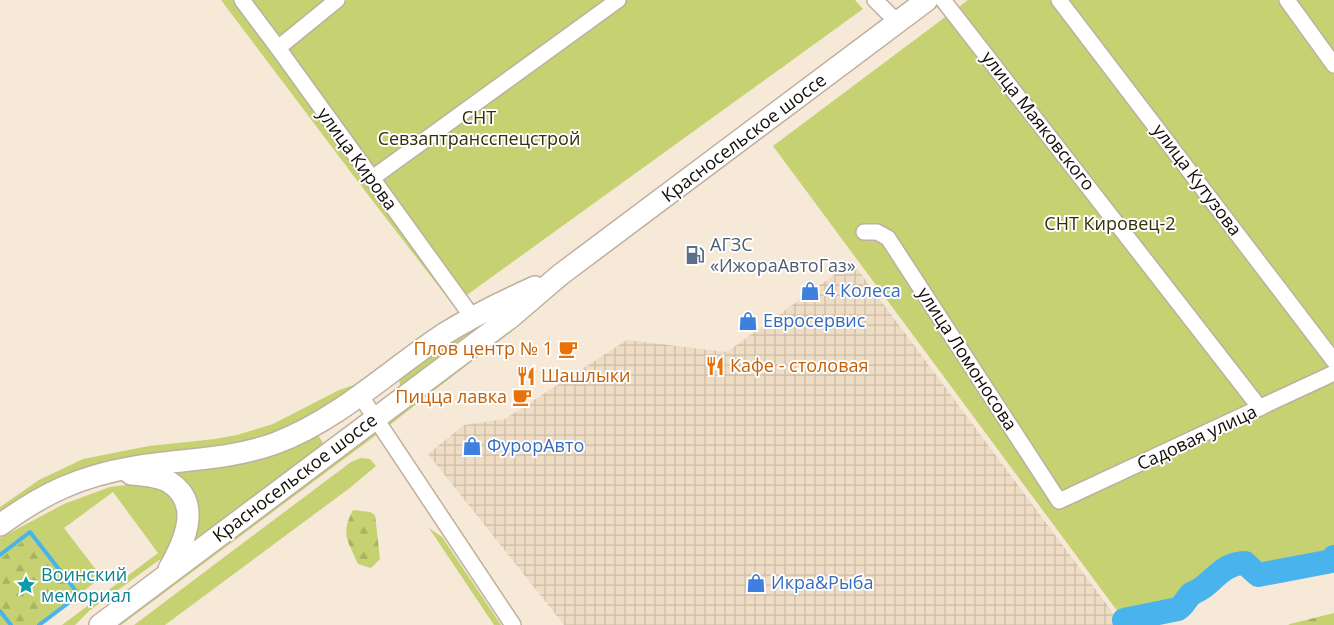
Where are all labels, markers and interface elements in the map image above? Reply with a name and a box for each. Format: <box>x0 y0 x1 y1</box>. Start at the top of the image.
street label: улица Маяковского <box>977 46 1101 195</box>
street label: Красносельское шоссе <box>656 67 831 207</box>
street label: улица Кирова <box>312 102 403 215</box>
park label: СНТ Севзаптрансспецстрой <box>378 105 580 150</box>
street label: улица Кутузова <box>1148 119 1248 240</box>
park label: СНТ Кировец-2 <box>1044 211 1176 235</box>
place label: АГЗС «ИжораАвтоГаз» <box>710 232 856 277</box>
fuel station icon: АГЗС «ИжораАвтоГаз» <box>684 244 706 266</box>
place label: 4 Колеса <box>825 278 901 302</box>
shop icon: 4 Колеса <box>799 280 821 302</box>
street label: улица Ломоносова <box>913 282 1023 435</box>
place label: Евросервис <box>763 308 866 332</box>
shop icon: Евросервис <box>737 310 759 332</box>
place label: Плов центр № 1 <box>414 336 553 360</box>
cafe icon: Плов центр № 1 <box>557 338 579 360</box>
place label: Кафе - столовая <box>730 353 868 377</box>
restaurant icon: Кафе - столовая <box>704 355 726 377</box>
place label: Шашлыки <box>541 363 630 387</box>
restaurant icon: Шашлыки <box>515 365 537 387</box>
place label: Пицца лавка <box>395 384 507 408</box>
cafe icon: Пицца лавка <box>511 386 533 408</box>
street label: Садовая улица <box>1133 399 1260 475</box>
street label: Красносельское шоссе <box>207 407 382 547</box>
place label: ФурорАвто <box>487 433 584 457</box>
shop icon: ФурорАвто <box>461 435 483 457</box>
place label: Воинский мемориал <box>41 562 131 607</box>
place label: Икра&Рыба <box>771 570 873 594</box>
shop icon: Икра&Рыба <box>745 572 767 594</box>
place icon: Воинский мемориал <box>15 574 37 596</box>

